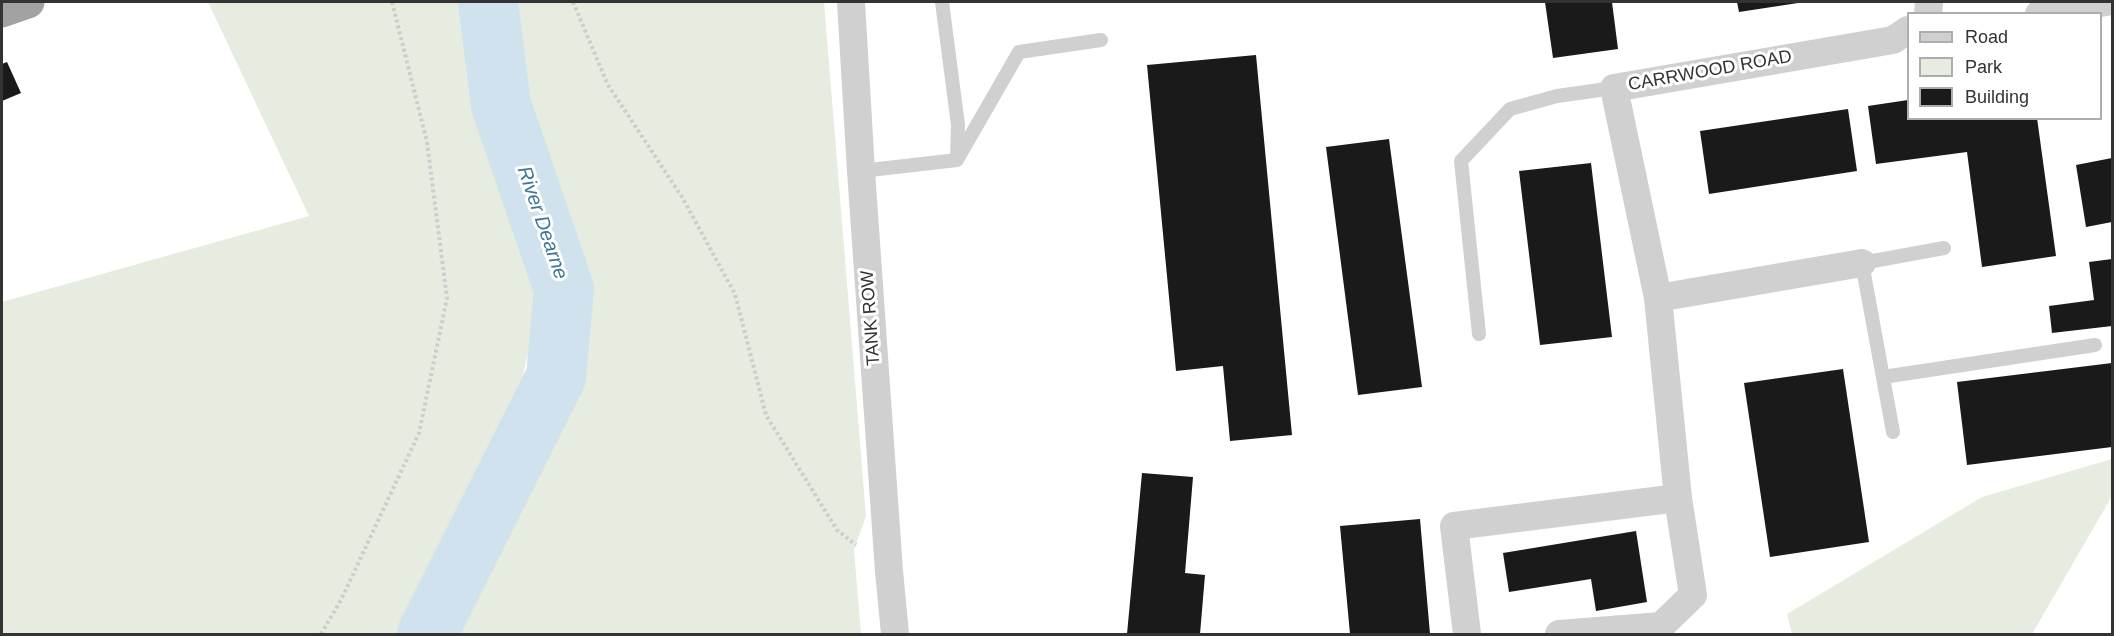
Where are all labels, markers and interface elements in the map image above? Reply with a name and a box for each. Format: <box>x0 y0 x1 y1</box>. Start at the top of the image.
legend <box>1907 12 2102 120</box>
text: Road <box>1965 27 2008 47</box>
street label: CARRWOOD ROAD <box>1627 46 1793 96</box>
text: Park <box>1965 57 2002 77</box>
text: Building <box>1965 87 2029 107</box>
water label: River Dearne <box>511 163 573 283</box>
street label: TANK ROW <box>857 270 885 366</box>

